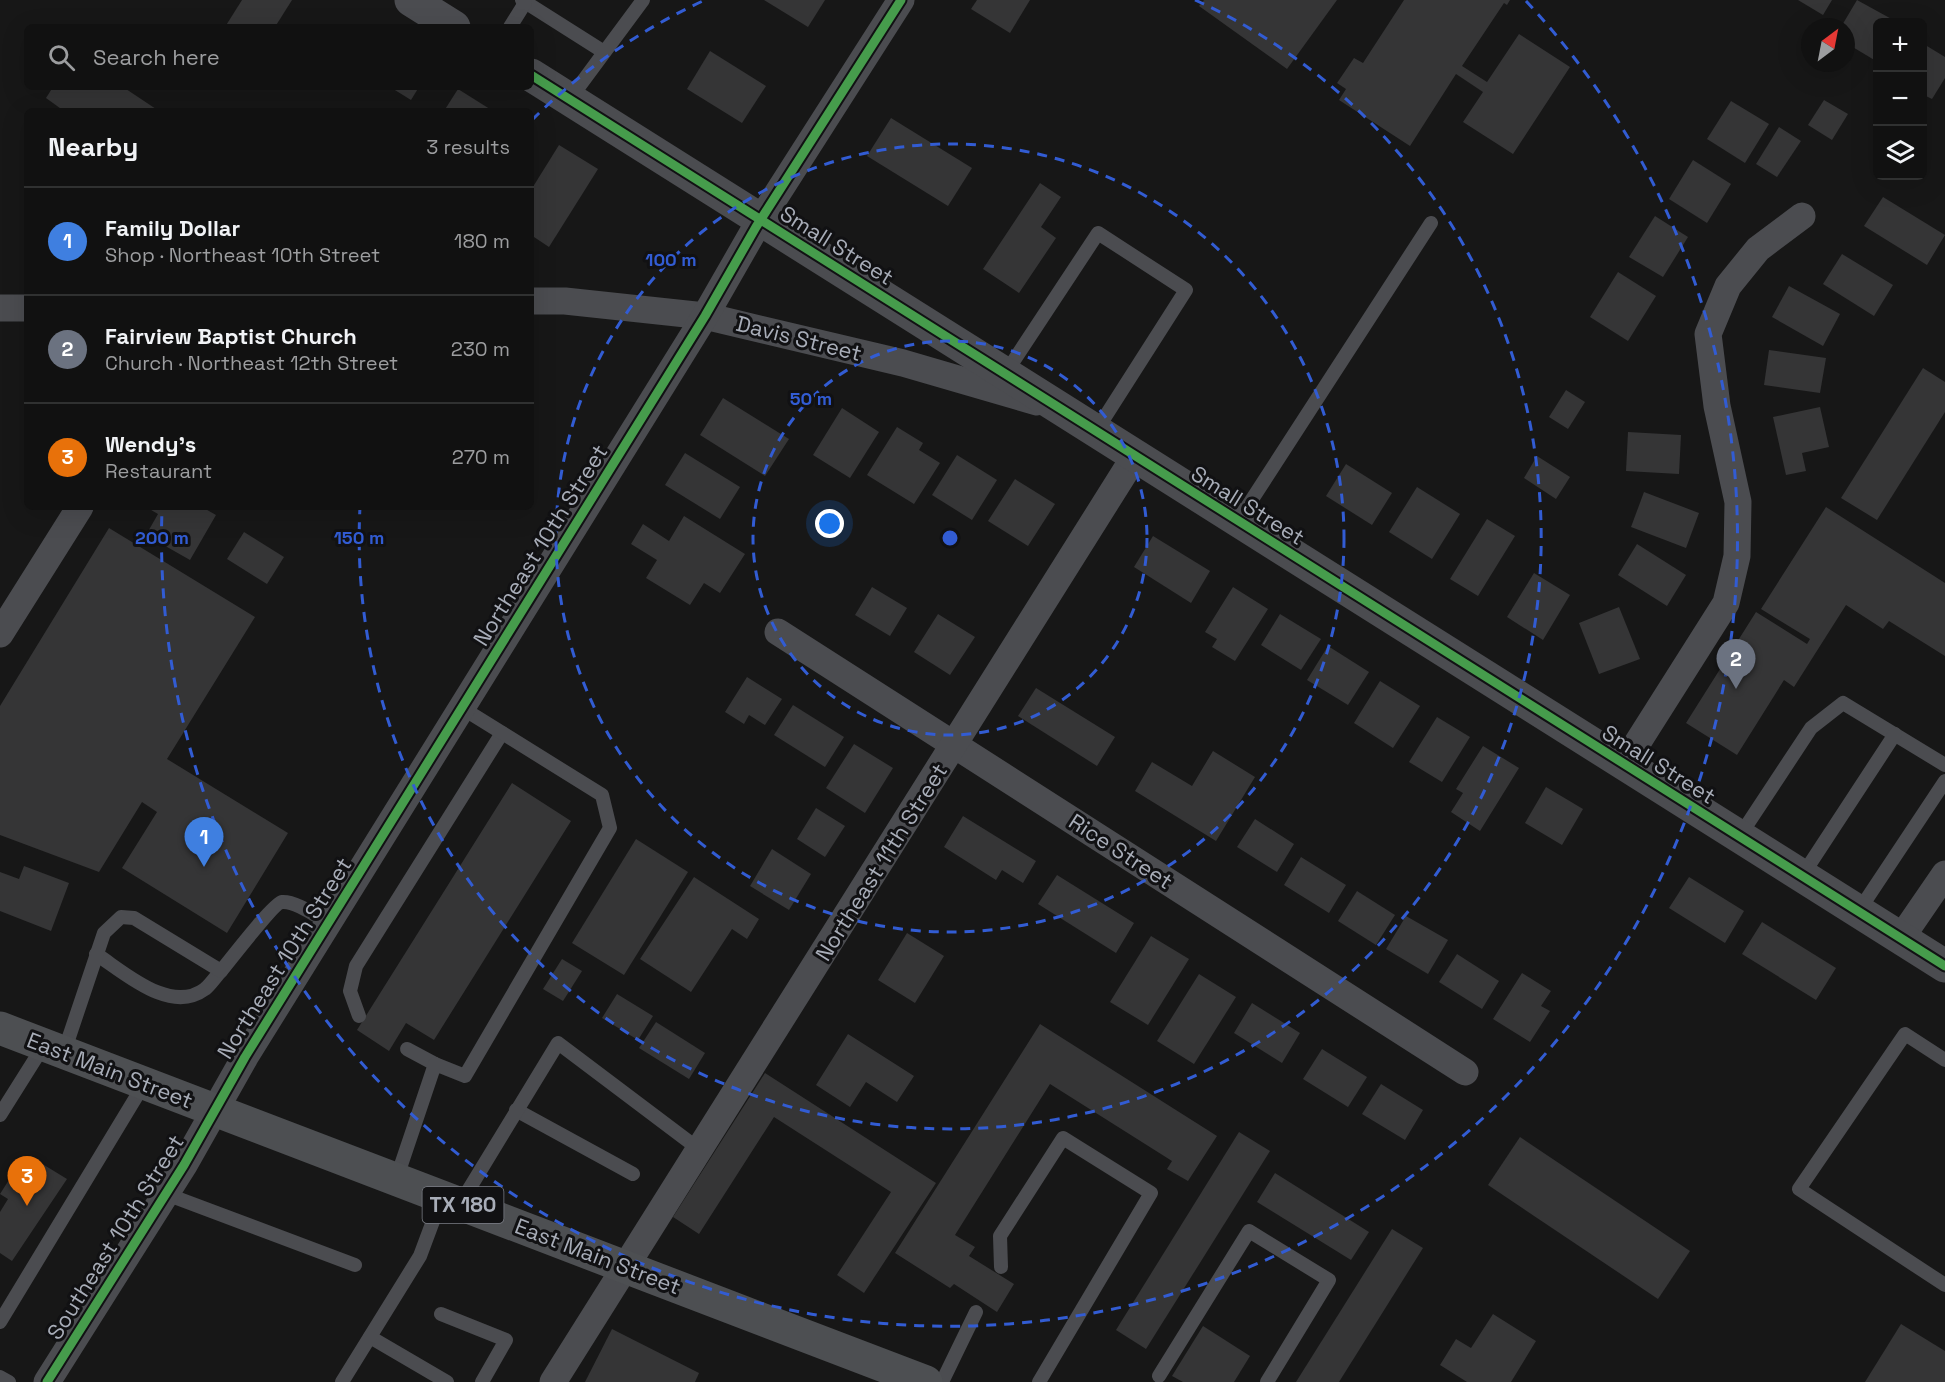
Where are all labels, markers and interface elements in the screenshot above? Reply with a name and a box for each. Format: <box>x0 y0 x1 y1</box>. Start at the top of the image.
north arrow <box>1801 18 1855 72</box>
map controls <box>1873 18 1927 180</box>
button: + <box>1873 18 1927 72</box>
search box <box>24 24 534 90</box>
icon: search <box>45 41 78 74</box>
text: Search here <box>93 43 220 71</box>
button: − <box>1873 72 1927 126</box>
button: layers <box>1873 126 1927 180</box>
text: Nearby <box>48 130 138 164</box>
text: 3 results <box>426 134 510 160</box>
street label: Small Street <box>775 199 899 291</box>
text: Family Dollar <box>105 214 240 242</box>
text: 1 <box>63 228 72 254</box>
text: 180 m <box>454 228 510 254</box>
text: Shop · Northeast 10th Street <box>105 242 380 268</box>
text: 100 m <box>645 248 697 271</box>
street label: Davis Street <box>733 309 865 367</box>
text: Fairview Baptist Church <box>105 322 357 350</box>
text: 2 <box>62 336 73 362</box>
text: 230 m <box>451 336 510 362</box>
text: Church · Northeast 12th Street <box>105 350 398 376</box>
text: 50 m <box>790 387 832 410</box>
text: Wendy's <box>105 430 196 458</box>
street label: Northeast 10th Street <box>466 439 614 651</box>
text: 3 <box>61 444 74 470</box>
text: 270 m <box>452 444 510 470</box>
text: Restaurant <box>105 458 212 484</box>
street label: Small Street <box>1186 459 1310 551</box>
your location <box>815 509 844 538</box>
text: 200 m <box>135 526 189 549</box>
text: 150 m <box>334 526 384 549</box>
centre of rings <box>940 528 960 548</box>
pin: 2 <box>1716 640 1756 689</box>
street label: Small Street <box>1597 718 1721 810</box>
street label: Northeast 11th Street <box>809 758 953 966</box>
street label: Rice Street <box>1064 807 1178 895</box>
pin: 1 <box>184 818 224 867</box>
street label: Northeast 10th Street <box>210 852 358 1064</box>
street label: East Main Street <box>23 1025 197 1115</box>
street label: Southeast 10th Street <box>40 1129 190 1345</box>
pin: 3 <box>8 1156 46 1206</box>
road number: TX 180 <box>422 1187 504 1223</box>
street label: East Main Street <box>511 1211 685 1301</box>

